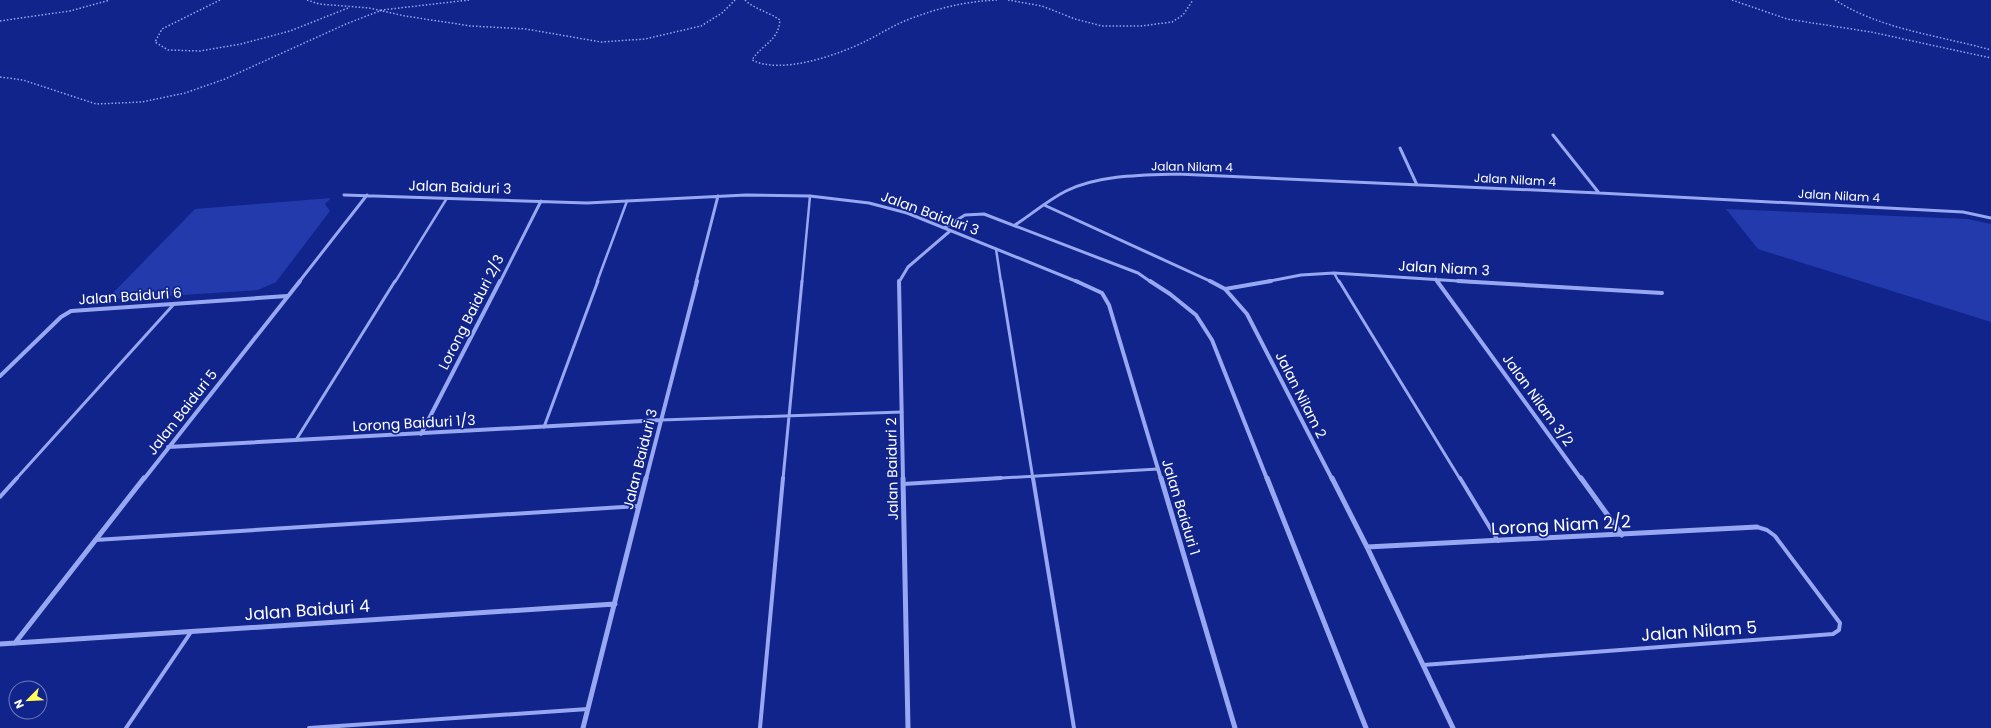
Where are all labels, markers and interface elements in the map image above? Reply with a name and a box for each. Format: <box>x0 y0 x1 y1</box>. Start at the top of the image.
street label: Jalan Nilam 4 <box>1151 157 1234 176</box>
street label: Jalan Nilam 4 <box>1474 169 1557 190</box>
street label: Jalan Baiduri 3 <box>408 175 512 199</box>
street label: Jalan Nilam 4 <box>1798 185 1881 206</box>
street label: Jalan Baiduri 3 <box>878 186 982 240</box>
street label: Lorong Baiduri 2/3 <box>433 251 509 373</box>
street label: Jalan Niam 3 <box>1398 256 1490 280</box>
street label: Jalan Baiduri 6 <box>78 282 183 310</box>
street label: Jalan Nilam 2 <box>1271 348 1331 442</box>
street label: Jalan Nilam 3/2 <box>1498 350 1578 450</box>
street label: Jalan Baiduri 5 <box>142 365 222 459</box>
street label: Jalan Baiduri 3 <box>618 407 662 511</box>
street label: Lorong Baiduri 1/3 <box>352 410 476 436</box>
street label: Jalan Baiduri 2 <box>881 417 903 521</box>
street label: Jalan Baiduri 1 <box>1157 457 1205 557</box>
street label: Lorong Niam 2/2 <box>1491 509 1632 541</box>
street label: Jalan Baiduri 4 <box>243 594 371 626</box>
street label: Jalan Nilam 5 <box>1640 615 1758 647</box>
north arrow <box>8 680 48 720</box>
text: N <box>10 697 28 711</box>

